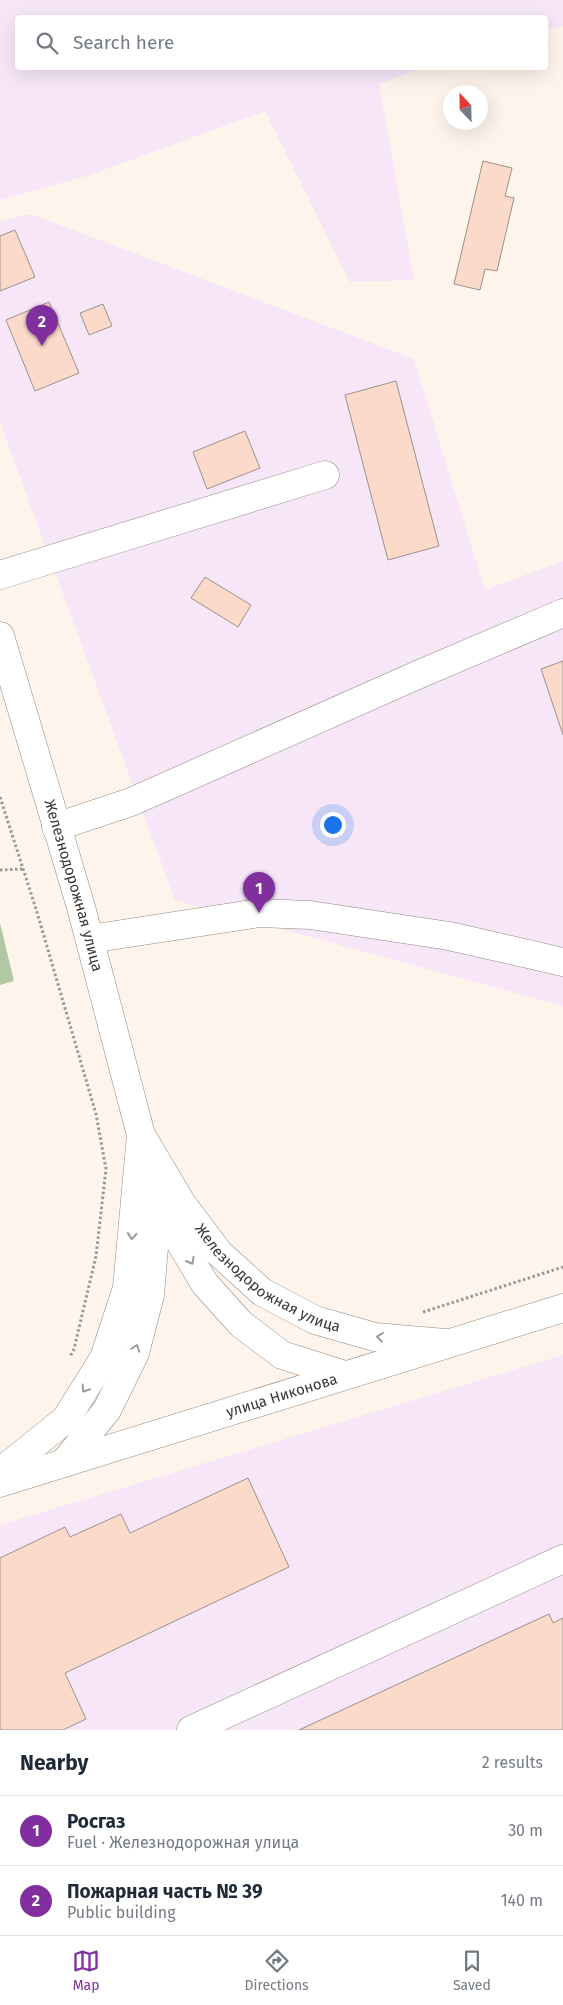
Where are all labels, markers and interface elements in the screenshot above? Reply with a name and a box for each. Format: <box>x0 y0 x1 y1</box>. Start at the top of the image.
search box <box>15 15 548 70</box>
icon: search <box>33 29 61 57</box>
text: Search here <box>73 31 174 54</box>
north arrow <box>443 85 488 130</box>
pin: 2 <box>26 305 58 346</box>
street label: Железнодорожная улица <box>40 797 107 973</box>
your location <box>320 812 346 838</box>
pin: 1 <box>243 872 275 913</box>
street label: Железнодорожная улица <box>191 1220 342 1336</box>
one-way arrow <box>127 1232 138 1240</box>
one-way arrow <box>185 1256 195 1265</box>
one-way arrow <box>375 1332 383 1343</box>
one-way arrow <box>130 1344 140 1353</box>
street label: улица Никонова <box>224 1370 340 1421</box>
one-way arrow <box>81 1384 91 1393</box>
text: Nearby <box>20 1750 88 1776</box>
text: 2 results <box>482 1753 543 1772</box>
text: Росгаз <box>67 1810 125 1833</box>
text: 1 <box>32 1821 40 1840</box>
text: 30 m <box>508 1821 543 1840</box>
text: Fuel · Железнодорожная улица <box>67 1833 299 1852</box>
text: Пожарная часть № 39 <box>67 1880 263 1903</box>
text: 2 <box>32 1891 40 1910</box>
text: 140 m <box>501 1891 543 1910</box>
text: Public building <box>67 1903 175 1922</box>
tab: Map <box>72 1947 100 1994</box>
tab: Directions <box>244 1947 309 1994</box>
tab: Saved <box>453 1947 491 1994</box>

